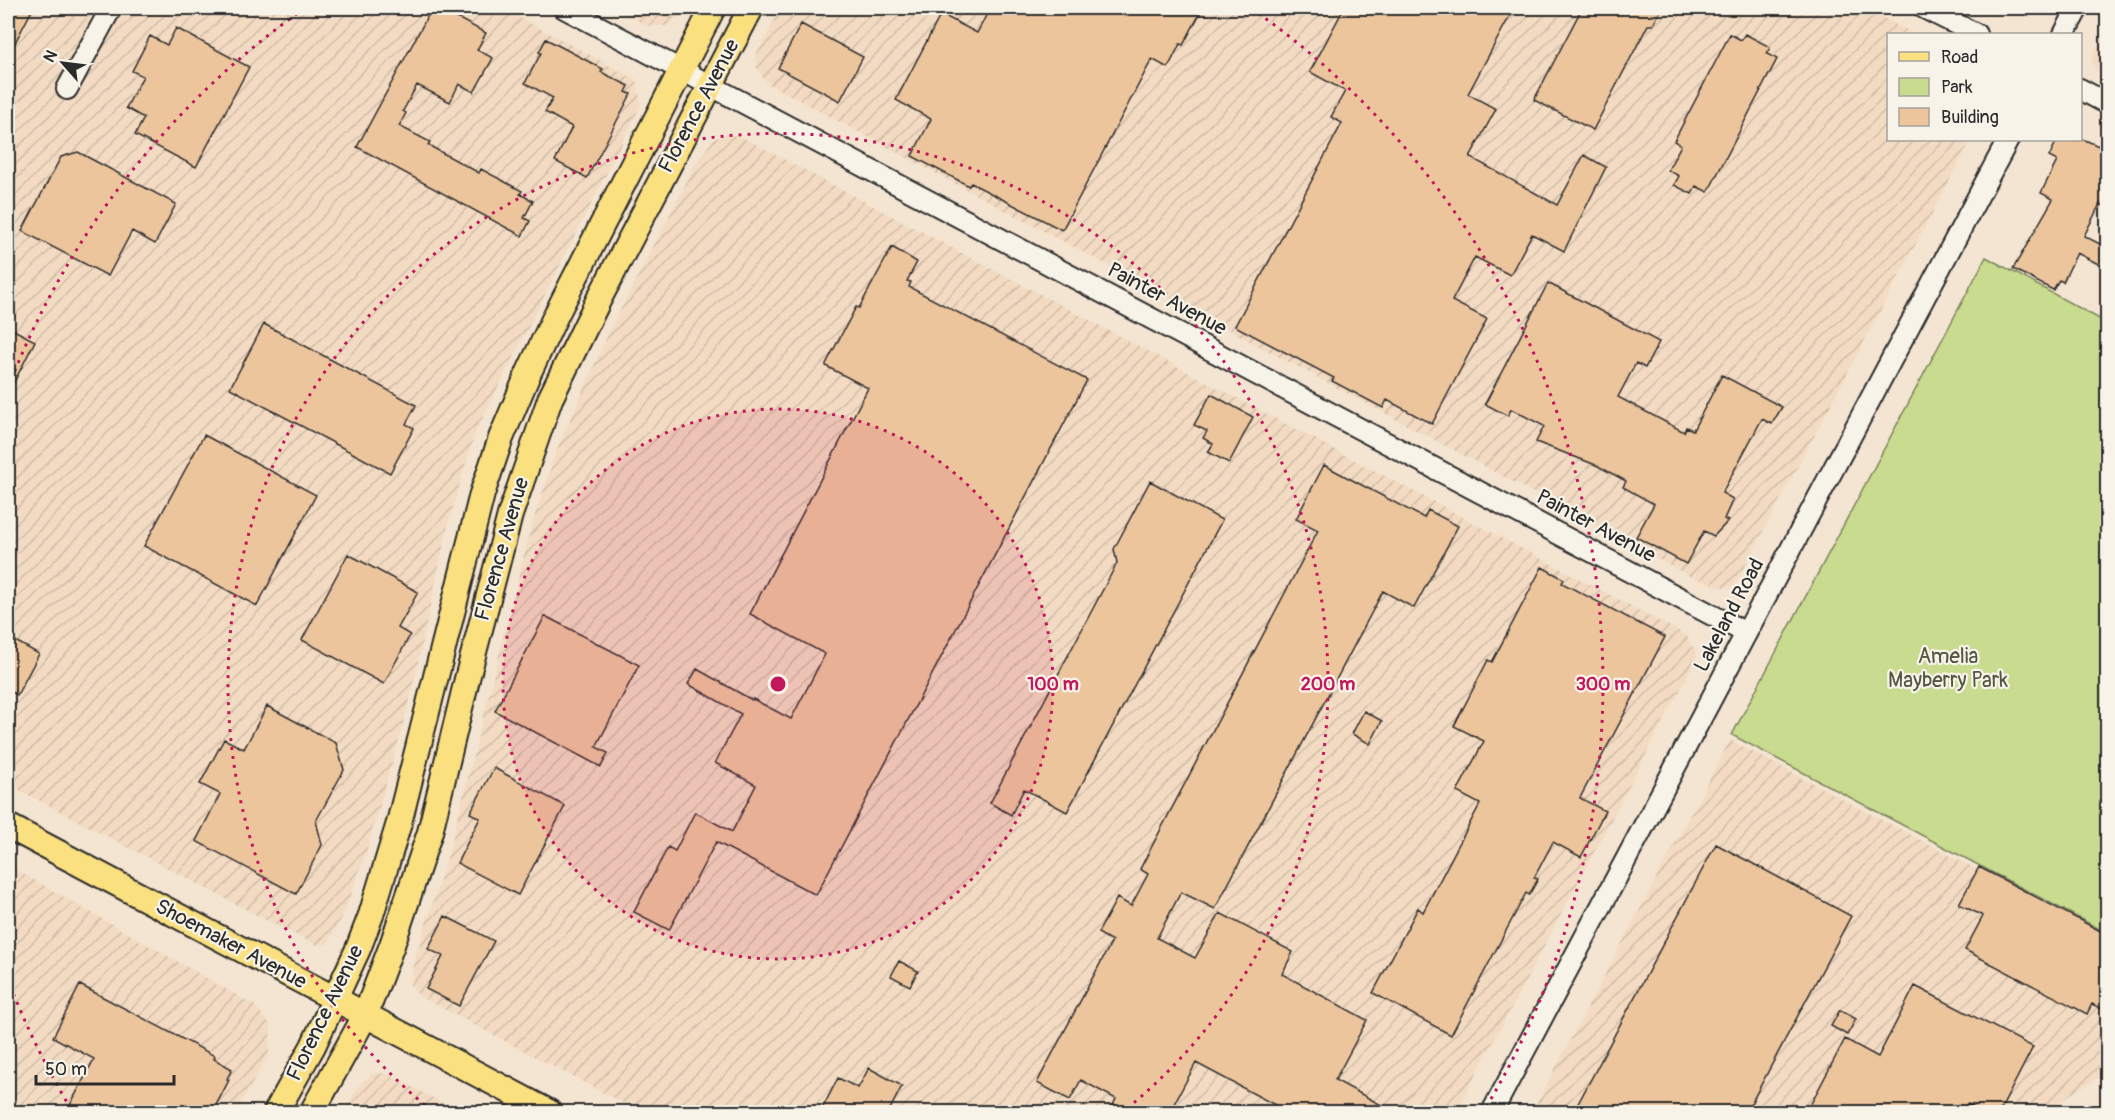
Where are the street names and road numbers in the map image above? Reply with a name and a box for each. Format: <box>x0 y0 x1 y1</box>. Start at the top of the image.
street label: Florence Avenue <box>652 34 746 178</box>
street label: Painter Avenue <box>1103 256 1232 342</box>
street label: Florence Avenue <box>469 474 536 624</box>
street label: Painter Avenue <box>1532 483 1661 569</box>
street label: Lakeland Road <box>1688 553 1770 677</box>
street label: Shoemaker Avenue <box>151 893 312 996</box>
street label: Florence Avenue <box>280 940 370 1085</box>

